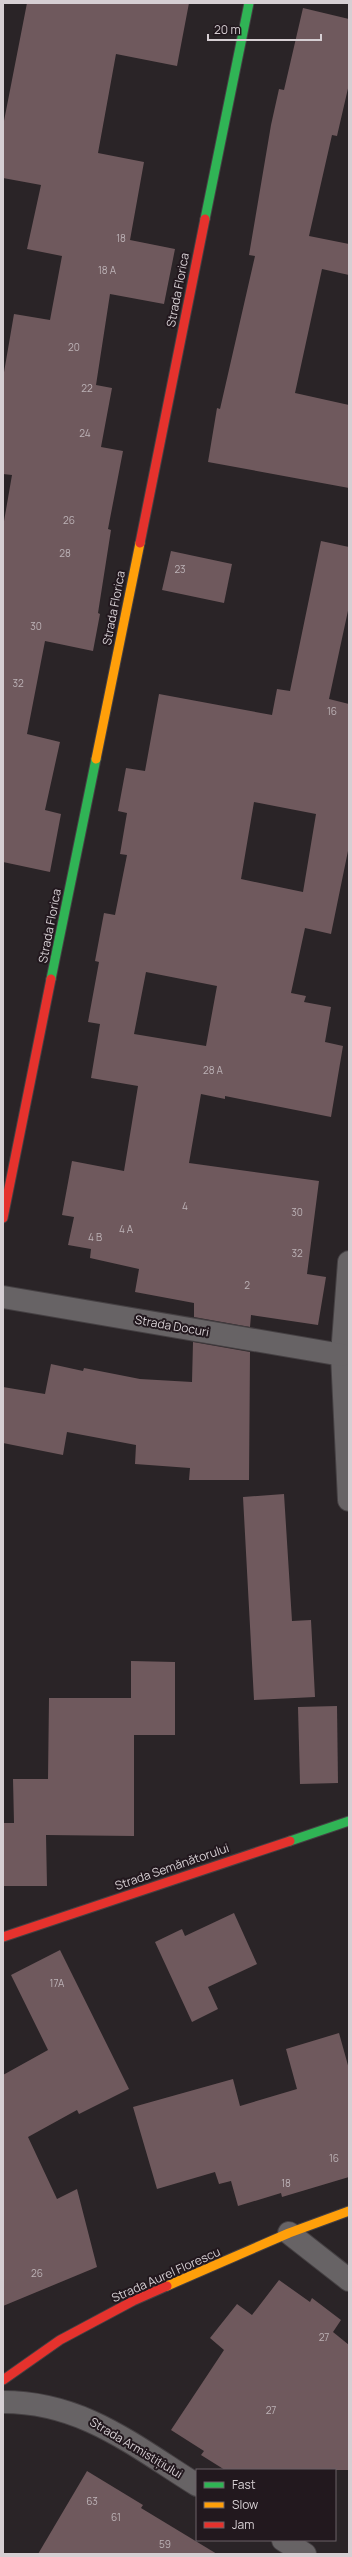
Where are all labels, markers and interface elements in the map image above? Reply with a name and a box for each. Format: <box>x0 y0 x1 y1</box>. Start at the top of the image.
scale bar <box>208 16 321 42</box>
text: 20 m <box>214 21 241 38</box>
house number: 18 <box>116 231 126 245</box>
street label: Strada Florica <box>162 251 193 329</box>
house number: 18 A <box>98 263 117 277</box>
house number: 20 <box>68 340 80 354</box>
house number: 22 <box>81 381 93 395</box>
house number: 24 <box>79 426 91 440</box>
house number: 26 <box>63 513 75 527</box>
house number: 28 <box>59 546 71 560</box>
house number: 23 <box>174 562 186 576</box>
street label: Strada Florica <box>98 569 129 647</box>
house number: 30 <box>30 619 42 633</box>
house number: 32 <box>12 676 24 690</box>
house number: 16 <box>327 704 337 718</box>
street label: Strada Florica <box>34 887 65 965</box>
house number: 28 A <box>203 1063 224 1077</box>
house number: 4 <box>182 1199 188 1213</box>
house number: 30 <box>291 1205 303 1219</box>
house number: 4 A <box>119 1222 134 1236</box>
house number: 4 B <box>88 1230 102 1244</box>
house number: 32 <box>291 1246 303 1260</box>
house number: 2 <box>244 1278 250 1292</box>
street label: Strada Docuri <box>134 1311 211 1340</box>
street label: Strada Semănătorului <box>112 1839 231 1894</box>
house number: 17A <box>50 1976 65 1990</box>
house number: 16 <box>329 2151 339 2165</box>
house number: 18 <box>281 2176 291 2190</box>
street label: Strada Aurel Florescu <box>109 2243 223 2306</box>
house number: 26 <box>31 2266 43 2280</box>
house number: 27 <box>319 2330 329 2344</box>
house number: 27 <box>266 2403 276 2417</box>
street label: Strada Armistițiului <box>87 2413 186 2482</box>
legend <box>196 2469 336 2541</box>
text: Fast <box>232 2476 256 2493</box>
house number: 63 <box>86 2494 98 2508</box>
text: Slow <box>232 2496 258 2513</box>
house number: 61 <box>111 2510 121 2524</box>
text: Jam <box>232 2516 254 2533</box>
house number: 59 <box>159 2537 171 2551</box>

